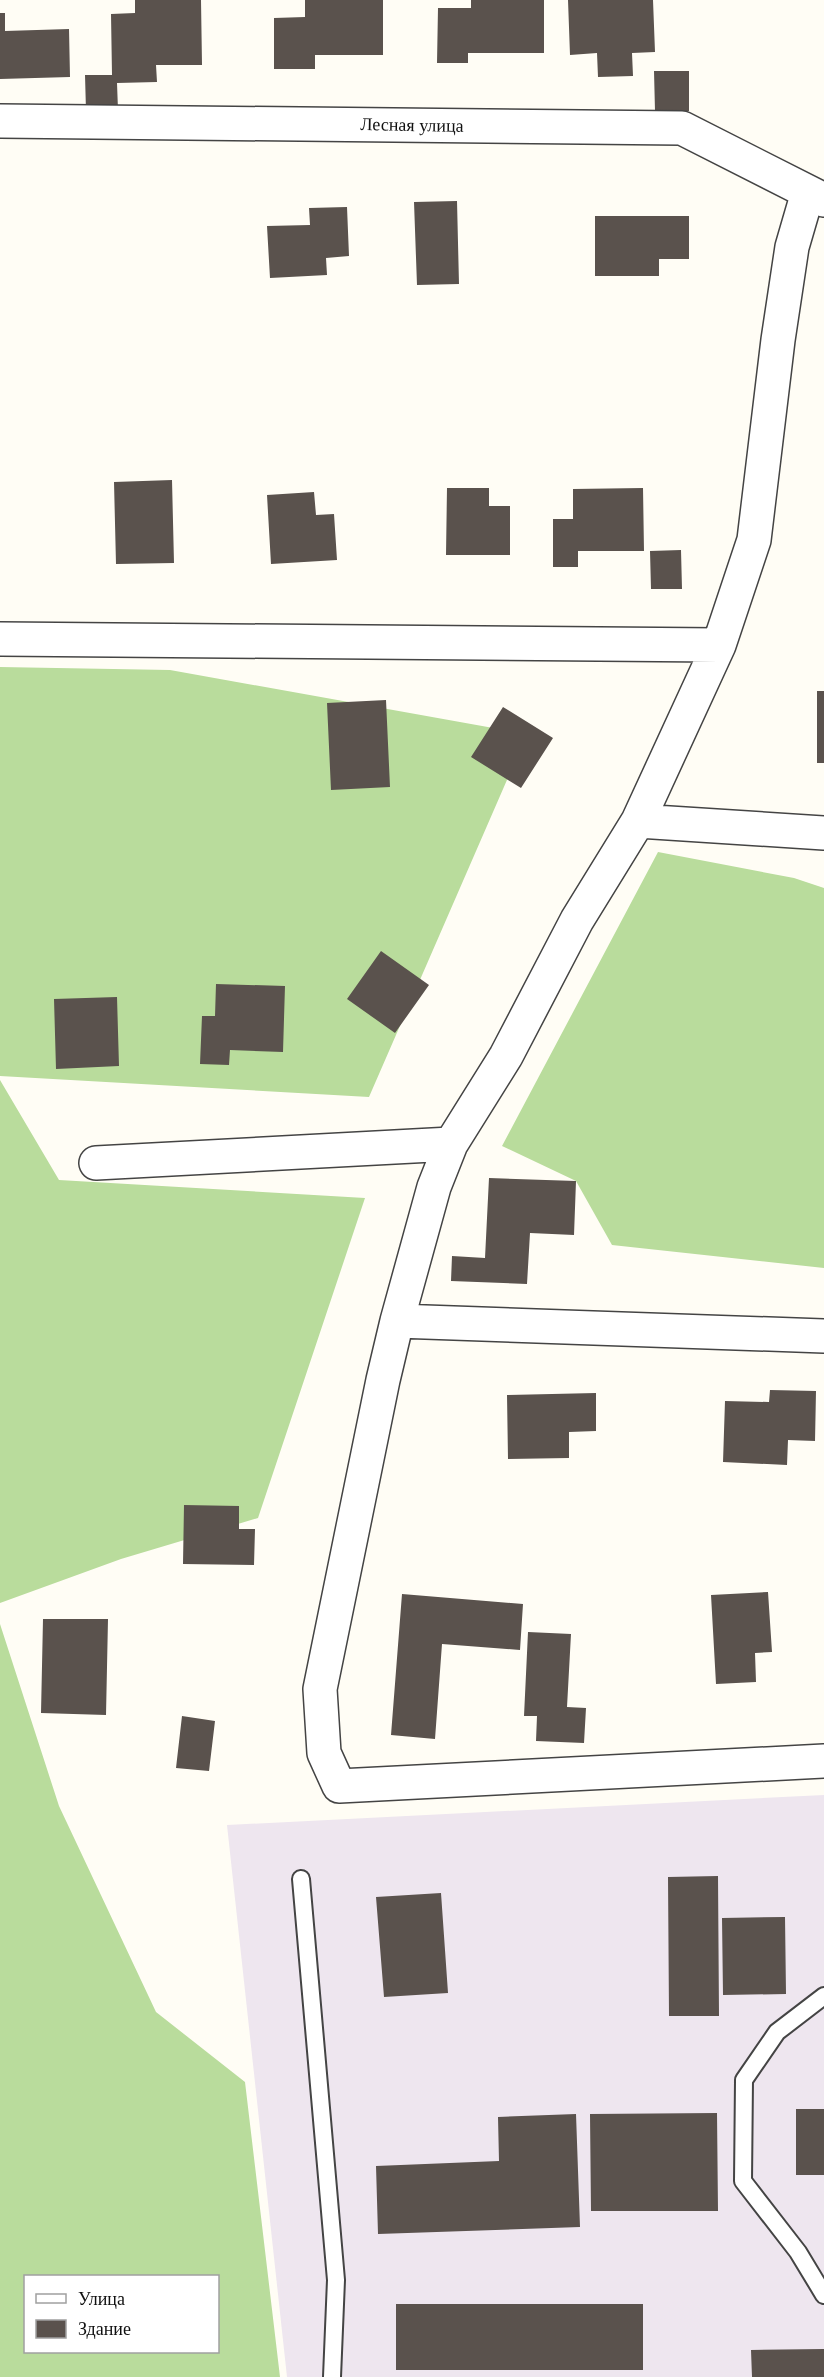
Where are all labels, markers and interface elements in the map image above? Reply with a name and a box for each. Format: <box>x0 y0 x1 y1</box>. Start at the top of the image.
street label: Лесная улица <box>360 114 464 136</box>
legend <box>24 2275 219 2353</box>
text: Улица <box>78 2289 125 2309</box>
text: Здание <box>78 2319 131 2339</box>

